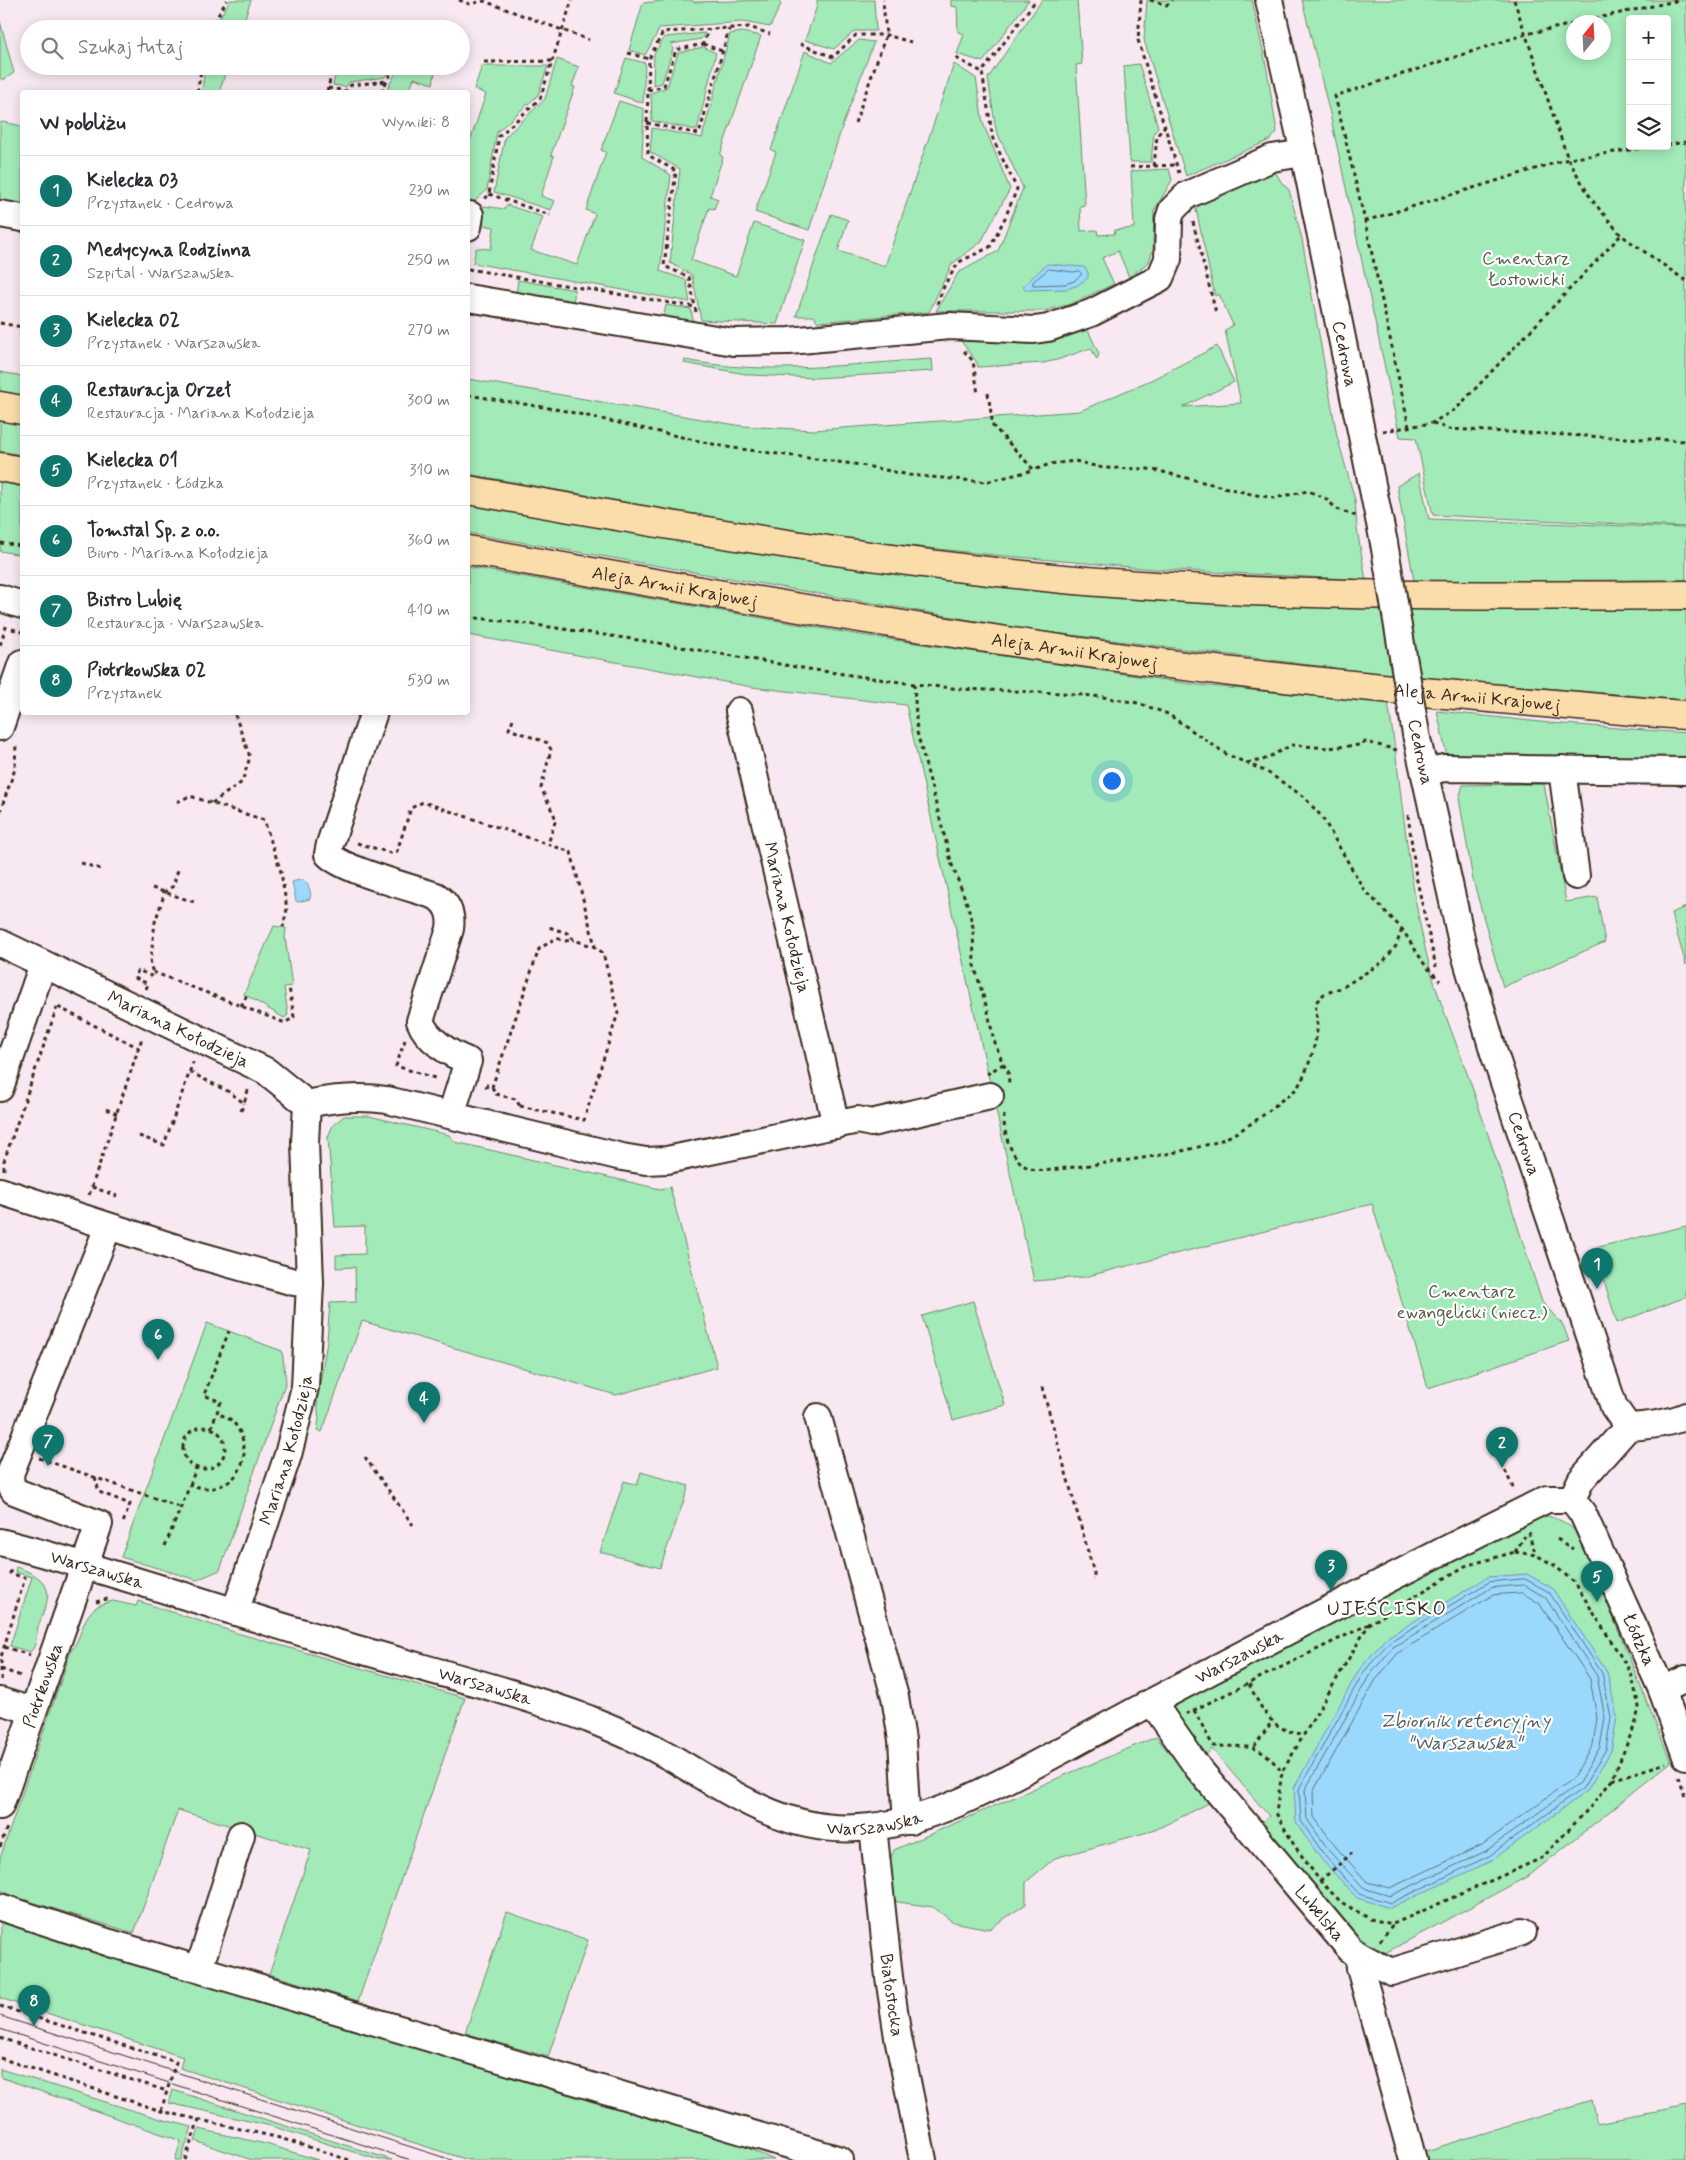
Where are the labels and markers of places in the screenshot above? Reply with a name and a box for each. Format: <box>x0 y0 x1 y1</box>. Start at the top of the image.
pin: 1 <box>1581 1248 1613 1289</box>
pin: 6 <box>142 1319 174 1360</box>
pin: 4 <box>408 1382 440 1423</box>
pin: 7 <box>32 1425 64 1466</box>
pin: 2 <box>1486 1427 1518 1468</box>
pin: 3 <box>1315 1550 1347 1591</box>
pin: 5 <box>1581 1561 1613 1602</box>
pin: 8 <box>18 1985 50 2026</box>

